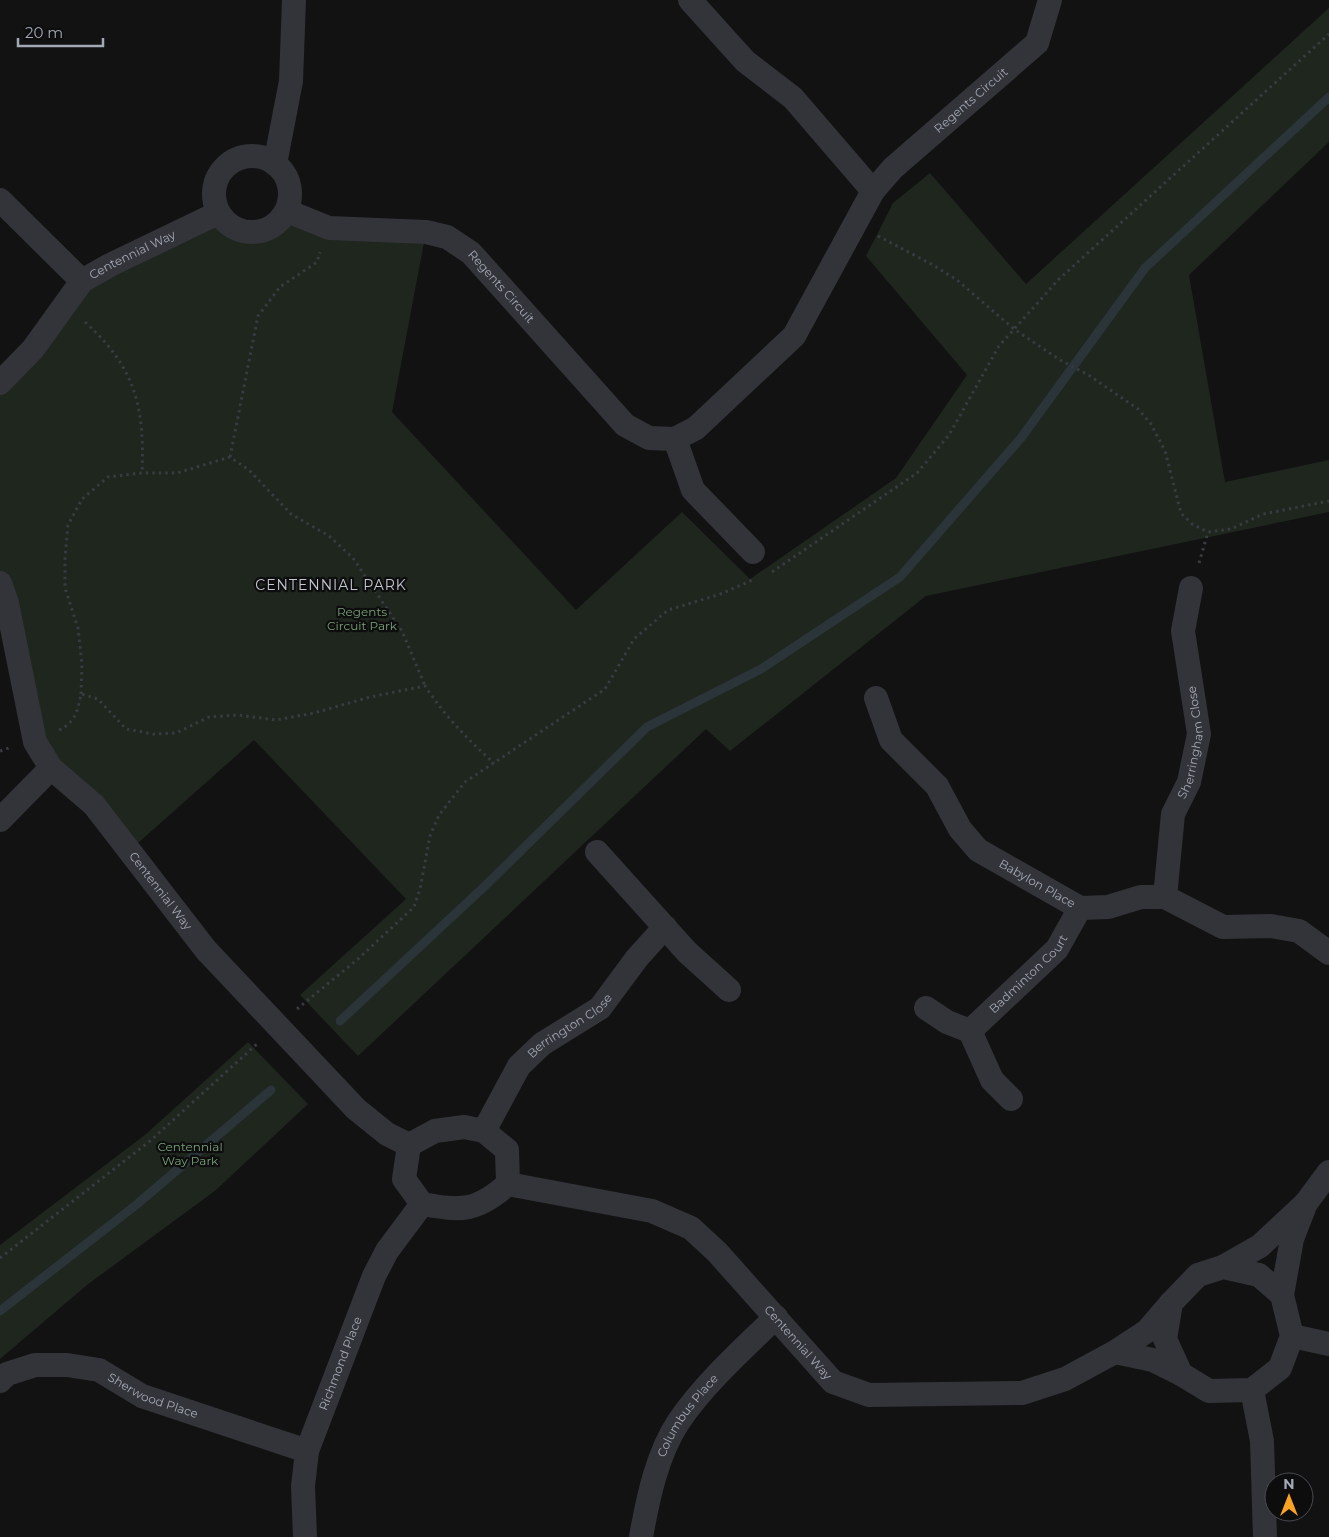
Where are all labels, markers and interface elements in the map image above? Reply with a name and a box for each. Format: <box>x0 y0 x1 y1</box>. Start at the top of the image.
scale bar <box>18 15 102 47</box>
text: 20 m <box>25 23 63 42</box>
street label: Regents Circuit <box>931 64 1011 136</box>
street label: Centennial Way <box>86 226 178 282</box>
street label: Regents Circuit <box>465 247 538 326</box>
district label: CENTENNIAL PARK <box>255 576 407 594</box>
park label: Regents Circuit Park <box>327 604 398 633</box>
street label: Sherringham Close <box>1174 685 1206 801</box>
street label: Centennial Way <box>126 849 196 933</box>
street label: Babylon Place <box>996 855 1078 911</box>
street label: Badminton Court <box>986 932 1071 1016</box>
street label: Berrington Close <box>524 991 615 1061</box>
park label: Centennial Way Park <box>157 1139 223 1168</box>
street label: Centennial Way <box>761 1302 836 1383</box>
street label: Richmond Place <box>315 1314 365 1412</box>
street label: Sherwood Place <box>105 1369 200 1421</box>
street label: Columbus Place <box>654 1371 721 1459</box>
north arrow <box>1264 1472 1314 1522</box>
text: N <box>1283 1475 1295 1493</box>

